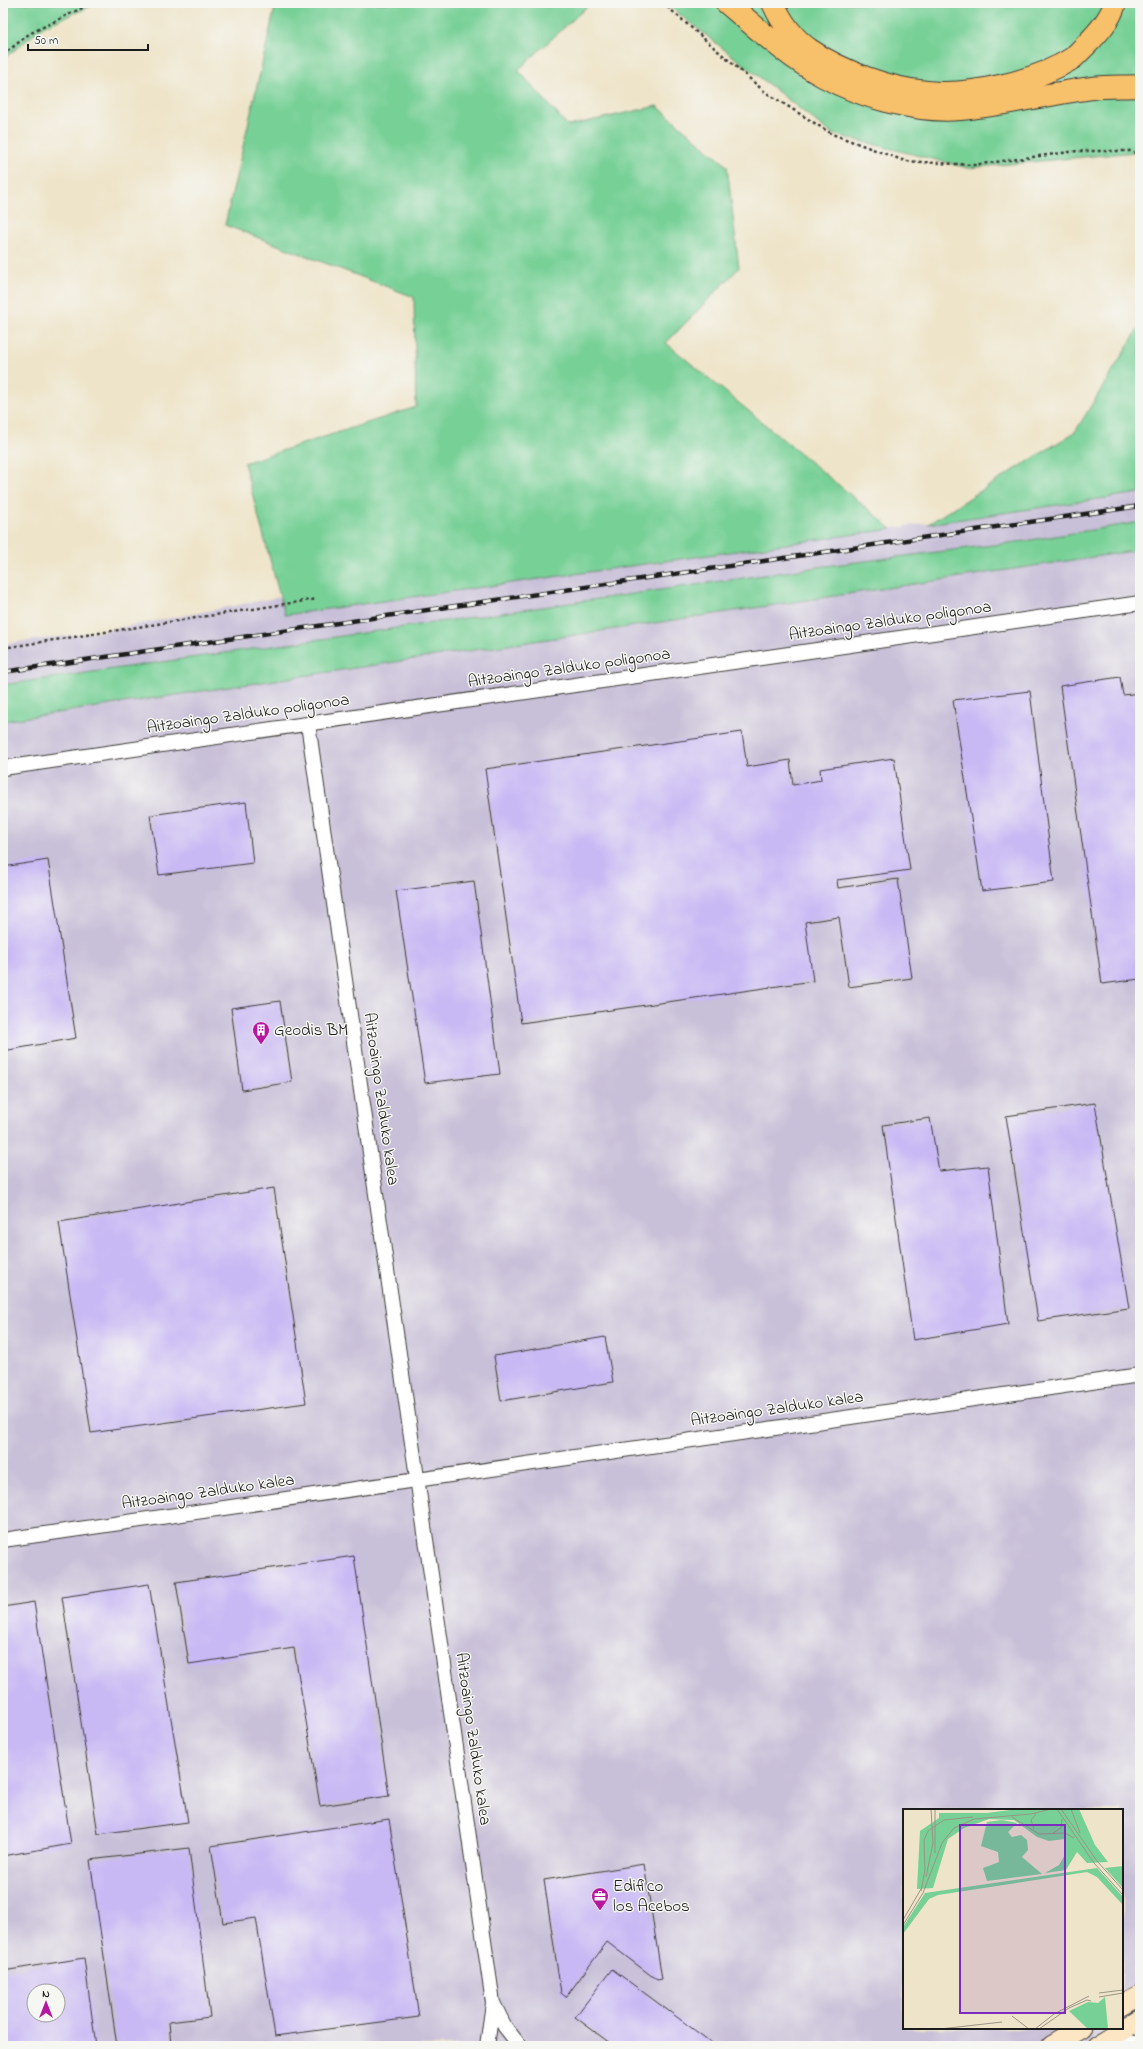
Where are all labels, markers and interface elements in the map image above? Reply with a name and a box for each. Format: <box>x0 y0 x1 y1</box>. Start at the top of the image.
scale bar <box>28 26 148 52</box>
text: 50 m <box>34 32 58 50</box>
street label: Aitzoaingo Zalduko poligonoa <box>787 594 993 650</box>
street label: Aitzoaingo Zalduko poligonoa <box>466 641 672 697</box>
street label: Aitzoaingo Zalduko poligonoa <box>145 687 351 743</box>
street label: Aitzoaingo Zalduko kalea <box>355 1011 406 1187</box>
place label: Geodis BM <box>274 1018 348 1043</box>
building icon: Geodis BM <box>251 1020 271 1045</box>
street label: Aitzoaingo Zalduko kalea <box>689 1384 865 1435</box>
street label: Aitzoaingo Zalduko kalea <box>120 1467 296 1518</box>
street label: Aitzoaingo Zalduko kalea <box>447 1651 498 1827</box>
inset map <box>903 1809 1123 2029</box>
place label: Edifico los Acebos <box>613 1874 690 1919</box>
office icon: Edifico los Acebos <box>590 1886 610 1911</box>
north arrow <box>26 1983 66 2023</box>
text: N <box>42 1986 50 2002</box>

